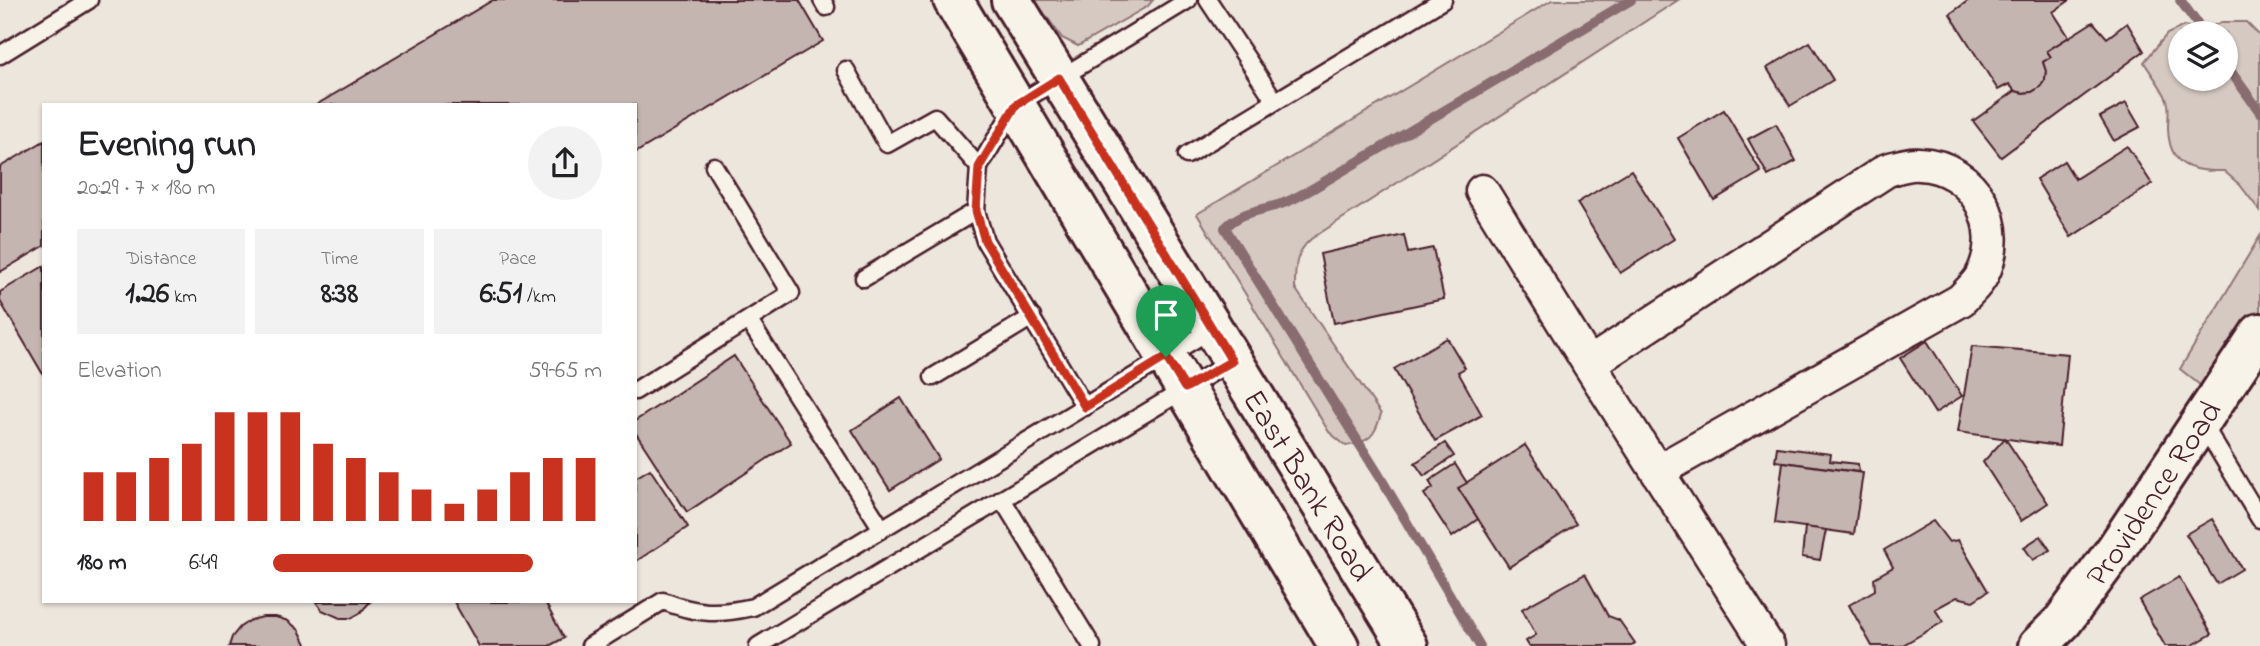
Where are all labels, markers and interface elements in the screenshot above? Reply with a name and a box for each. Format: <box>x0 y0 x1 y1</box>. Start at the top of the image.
map controls <box>2168 21 2238 91</box>
button: layers <box>2168 21 2238 91</box>
text: Evening run <box>77 118 256 174</box>
button: share <box>528 126 602 200</box>
text: 20:29 · 7 × 180 m <box>77 172 215 205</box>
text: Distance <box>126 246 196 273</box>
text: Time <box>321 246 358 273</box>
text: Pace <box>499 246 536 273</box>
text: 1.26 <box>125 273 169 317</box>
text: 8:38 <box>321 273 358 317</box>
text: 6:51 <box>480 273 522 317</box>
text: km <box>169 284 197 311</box>
text: /km <box>522 284 556 311</box>
pin <box>1136 285 1196 357</box>
icon: arrive <box>1147 296 1185 334</box>
text: Elevation <box>77 355 162 388</box>
text: 59–65 m <box>528 355 602 388</box>
street label: East Bank Road <box>1229 381 1383 592</box>
street label: Providence Road <box>2076 392 2236 598</box>
text: 180 m <box>77 547 126 580</box>
text: 6:49 <box>189 547 217 580</box>

